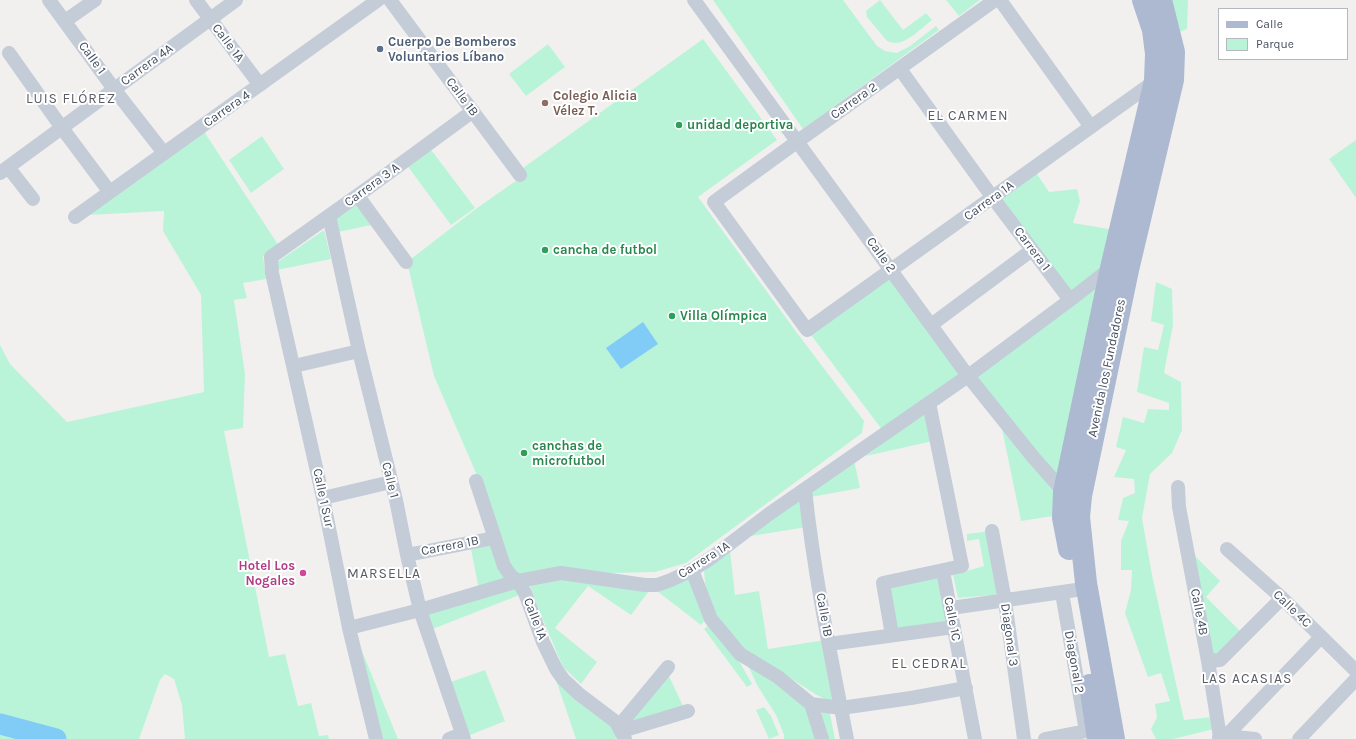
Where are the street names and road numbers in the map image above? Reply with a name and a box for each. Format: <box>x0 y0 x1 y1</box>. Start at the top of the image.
street label: Calle 1A <box>209 21 247 65</box>
street label: Calle 1 <box>75 39 109 77</box>
street label: Carrera 4A <box>118 41 176 89</box>
street label: Calle 1B <box>442 75 482 119</box>
street label: Carrera 2 <box>828 79 880 123</box>
street label: Carrera 4 <box>201 87 253 131</box>
street label: Carrera 3 A <box>341 160 403 210</box>
street label: Carrera 1A <box>961 178 1017 224</box>
street label: Carrera 1 <box>1011 224 1053 274</box>
street label: Calle 2 <box>863 234 899 276</box>
street label: Avenida los Fundadores <box>1085 298 1129 438</box>
street label: Calle 1 <box>378 460 402 500</box>
street label: Calle 1 Sur <box>309 467 337 529</box>
street label: Carrera 1B <box>420 533 480 559</box>
street label: Carrera 1A <box>675 538 733 582</box>
street label: Calle 4B <box>1187 587 1211 637</box>
street label: Calle 4C <box>1270 587 1314 631</box>
street label: Calle 1B <box>812 592 836 638</box>
street label: Calle 1A <box>520 596 550 642</box>
street label: Calle 1C <box>940 596 964 642</box>
street label: Diagonal 3 <box>997 602 1021 668</box>
street label: Diagonal 2 <box>1061 629 1087 695</box>

